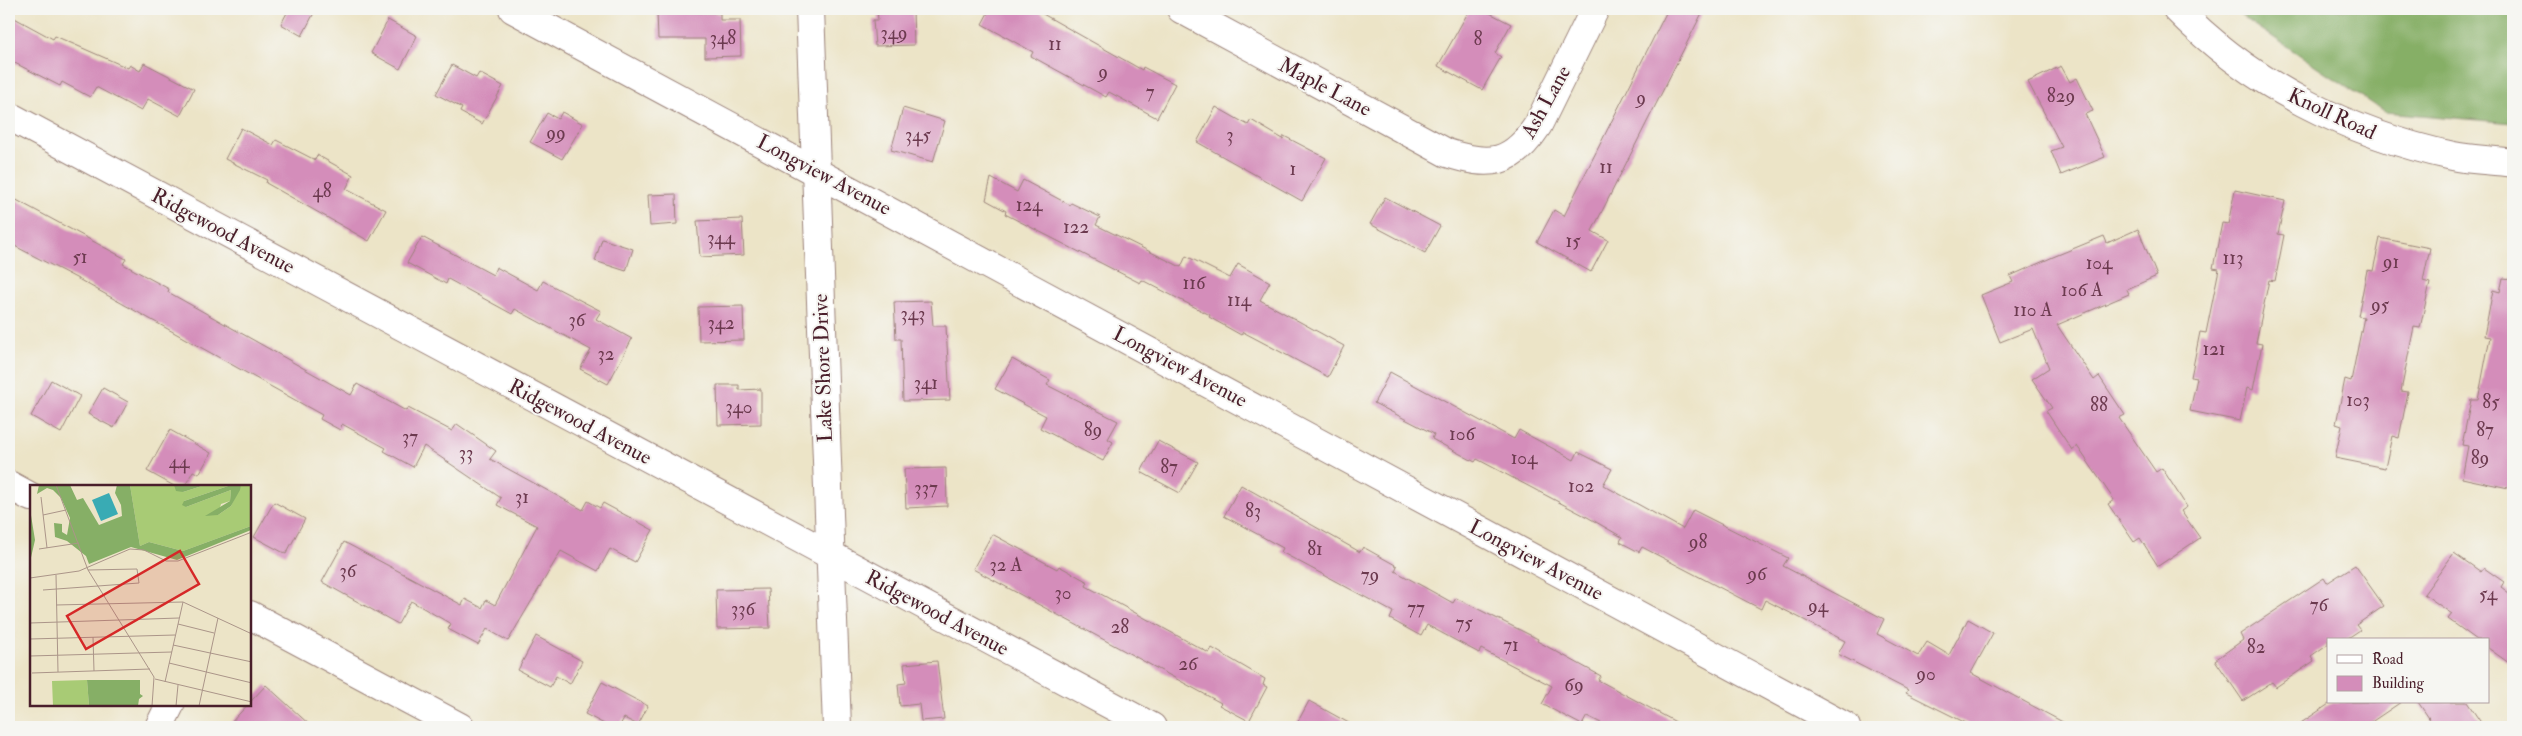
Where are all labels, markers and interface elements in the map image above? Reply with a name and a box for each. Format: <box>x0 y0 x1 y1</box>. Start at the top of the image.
house number: 349 <box>880 21 908 45</box>
house number: 348 <box>710 26 736 50</box>
house number: 8 <box>1474 27 1483 51</box>
house number: 11 <box>1048 32 1062 56</box>
street label: Maple Lane <box>1274 51 1376 123</box>
house number: 9 <box>1096 60 1108 84</box>
street label: Ash Lane <box>1514 61 1577 144</box>
house number: 7 <box>1146 80 1155 104</box>
street label: Knoll Road <box>2283 82 2381 146</box>
house number: 829 <box>2047 84 2075 108</box>
house number: 9 <box>1634 86 1646 110</box>
house number: 99 <box>544 121 566 145</box>
house number: 345 <box>905 123 932 147</box>
house number: 3 <box>1226 123 1234 147</box>
street label: Longview Avenue <box>752 128 896 222</box>
house number: 11 <box>1599 155 1613 179</box>
house number: 1 <box>1290 157 1296 181</box>
house number: 48 <box>312 179 332 203</box>
street label: Ridgewood Avenue <box>147 182 300 280</box>
house number: 124 <box>1016 193 1043 217</box>
house number: 122 <box>1063 215 1089 239</box>
house number: 344 <box>707 226 736 250</box>
house number: 15 <box>1565 229 1581 253</box>
house number: 51 <box>72 245 88 269</box>
house number: 113 <box>2223 246 2243 270</box>
house number: 91 <box>2381 250 2399 274</box>
house number: 104 <box>2086 251 2113 275</box>
house number: 116 <box>1182 271 1207 295</box>
house number: 106 A <box>2061 278 2103 302</box>
house number: 114 <box>1227 288 1252 312</box>
street label: Lake Shore Drive <box>807 293 839 443</box>
house number: 95 <box>2369 293 2390 317</box>
house number: 110 A <box>2013 298 2053 322</box>
house number: 343 <box>901 302 925 326</box>
house number: 36 <box>569 308 587 332</box>
house number: 342 <box>707 311 735 335</box>
street label: Longview Avenue <box>1108 320 1252 414</box>
house number: 121 <box>2202 337 2226 361</box>
house number: 32 <box>598 342 614 366</box>
house number: 341 <box>914 371 938 395</box>
street label: Ridgewood Avenue <box>504 373 657 471</box>
house number: 103 <box>2346 388 2370 412</box>
house number: 85 <box>2482 390 2500 414</box>
house number: 88 <box>2090 393 2108 417</box>
house number: 340 <box>725 395 753 419</box>
house number: 89 <box>1084 418 1102 442</box>
house number: 87 <box>2476 418 2494 442</box>
house number: 106 <box>1449 422 1476 446</box>
house number: 37 <box>402 425 418 449</box>
house number: 33 <box>459 441 473 465</box>
house number: 104 <box>1511 446 1538 470</box>
house number: 89 <box>2471 446 2489 470</box>
house number: 44 <box>169 450 190 474</box>
house number: 87 <box>1160 455 1178 479</box>
house number: 102 <box>1568 474 1594 498</box>
house number: 337 <box>914 476 938 500</box>
inset map <box>30 485 251 706</box>
house number: 31 <box>515 485 529 509</box>
house number: 83 <box>1245 499 1261 523</box>
street label: Longview Avenue <box>1464 513 1608 607</box>
house number: 98 <box>1687 530 1707 554</box>
house number: 81 <box>1307 537 1323 561</box>
house number: 32 A <box>990 553 1023 577</box>
house number: 36 <box>340 559 358 583</box>
house number: 96 <box>1745 562 1768 586</box>
house number: 79 <box>1361 563 1379 587</box>
street label: Ridgewood Avenue <box>861 564 1014 662</box>
house number: 30 <box>1054 581 1072 605</box>
house number: 54 <box>2479 582 2498 606</box>
house number: 76 <box>2310 593 2330 617</box>
house number: 94 <box>1806 594 1829 618</box>
house number: 77 <box>1407 596 1425 620</box>
house number: 336 <box>731 597 756 621</box>
house number: 75 <box>1455 611 1473 635</box>
house number: 28 <box>1111 615 1129 639</box>
house number: 71 <box>1503 633 1519 657</box>
house number: 82 <box>2247 635 2265 659</box>
legend <box>2327 638 2490 704</box>
text: Road <box>2372 650 2404 669</box>
house number: 26 <box>1178 652 1199 676</box>
house number: 90 <box>1914 662 1936 686</box>
house number: 69 <box>1564 673 1584 697</box>
text: Building <box>2372 674 2424 693</box>

